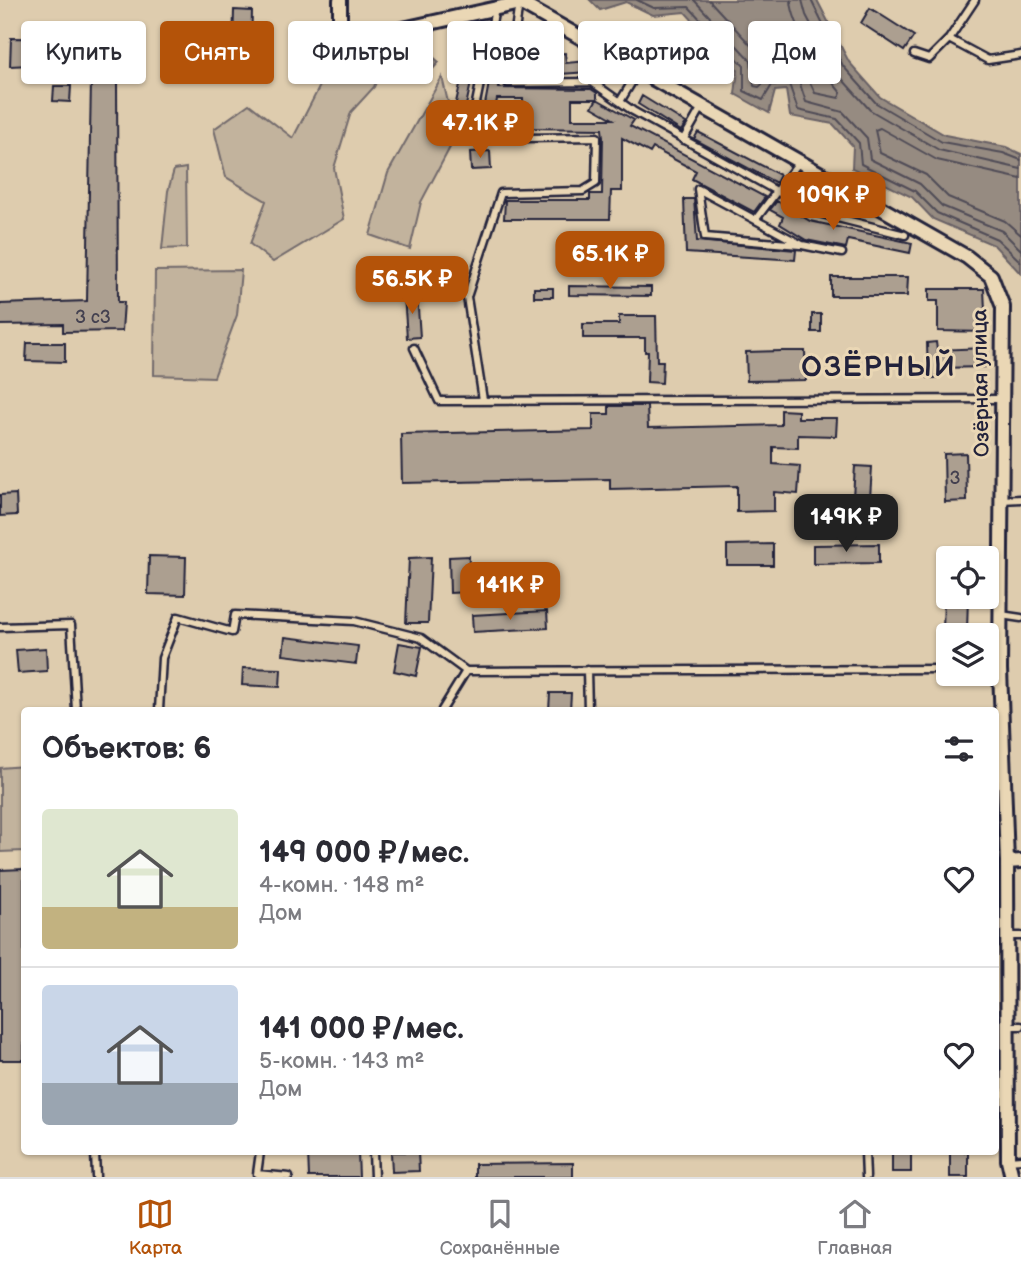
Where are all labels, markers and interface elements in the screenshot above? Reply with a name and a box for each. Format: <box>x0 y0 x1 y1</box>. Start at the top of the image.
chip: Купить <box>21 21 146 84</box>
chip: Снять <box>160 21 274 84</box>
chip: Фильтры <box>288 21 433 84</box>
chip: Новое <box>447 21 564 84</box>
chip: Квартира <box>578 21 734 84</box>
chip: Дом <box>748 21 841 84</box>
pin: 47.1K ₽ <box>415 100 545 160</box>
text: 47.1K ₽ <box>442 109 518 137</box>
pin: 109K ₽ <box>776 173 890 232</box>
text: 109K ₽ <box>797 181 869 209</box>
pin: 65.1K ₽ <box>545 232 675 291</box>
text: 65.1K ₽ <box>571 240 649 268</box>
pin: 56.5K ₽ <box>347 256 477 316</box>
text: 56.5K ₽ <box>372 265 452 293</box>
house number: 3 с3 <box>75 307 111 328</box>
street label: Озёрная улица <box>967 308 995 457</box>
district label: ОЗЁРНЫЙ <box>801 348 957 384</box>
house number: 3 <box>949 468 961 489</box>
pin: 149K ₽ <box>789 494 903 554</box>
text: 149K ₽ <box>810 503 882 531</box>
map controls <box>936 546 999 686</box>
button: locate <box>936 546 999 609</box>
pin: 141K ₽ <box>453 562 567 622</box>
text: 141K ₽ <box>476 571 544 599</box>
button: layers <box>936 623 999 686</box>
icon: filters <box>940 730 978 768</box>
text: Объектов: 6 <box>42 731 211 767</box>
text: 149 000 ₽/мес. <box>259 835 469 871</box>
icon: home <box>98 837 182 921</box>
icon: heart <box>940 860 978 898</box>
text: 4-комн. · 148 m² <box>259 871 424 899</box>
text: Дом <box>259 899 302 927</box>
text: 141 000 ₽/мес. <box>259 1011 464 1047</box>
icon: home <box>98 1013 182 1097</box>
icon: heart <box>940 1036 978 1074</box>
text: 5-комн. · 143 m² <box>259 1047 424 1075</box>
text: Дом <box>259 1075 302 1103</box>
tab: Карта <box>129 1195 182 1260</box>
tab: Сохранённые <box>440 1195 560 1260</box>
tab: Главная <box>817 1195 892 1260</box>

